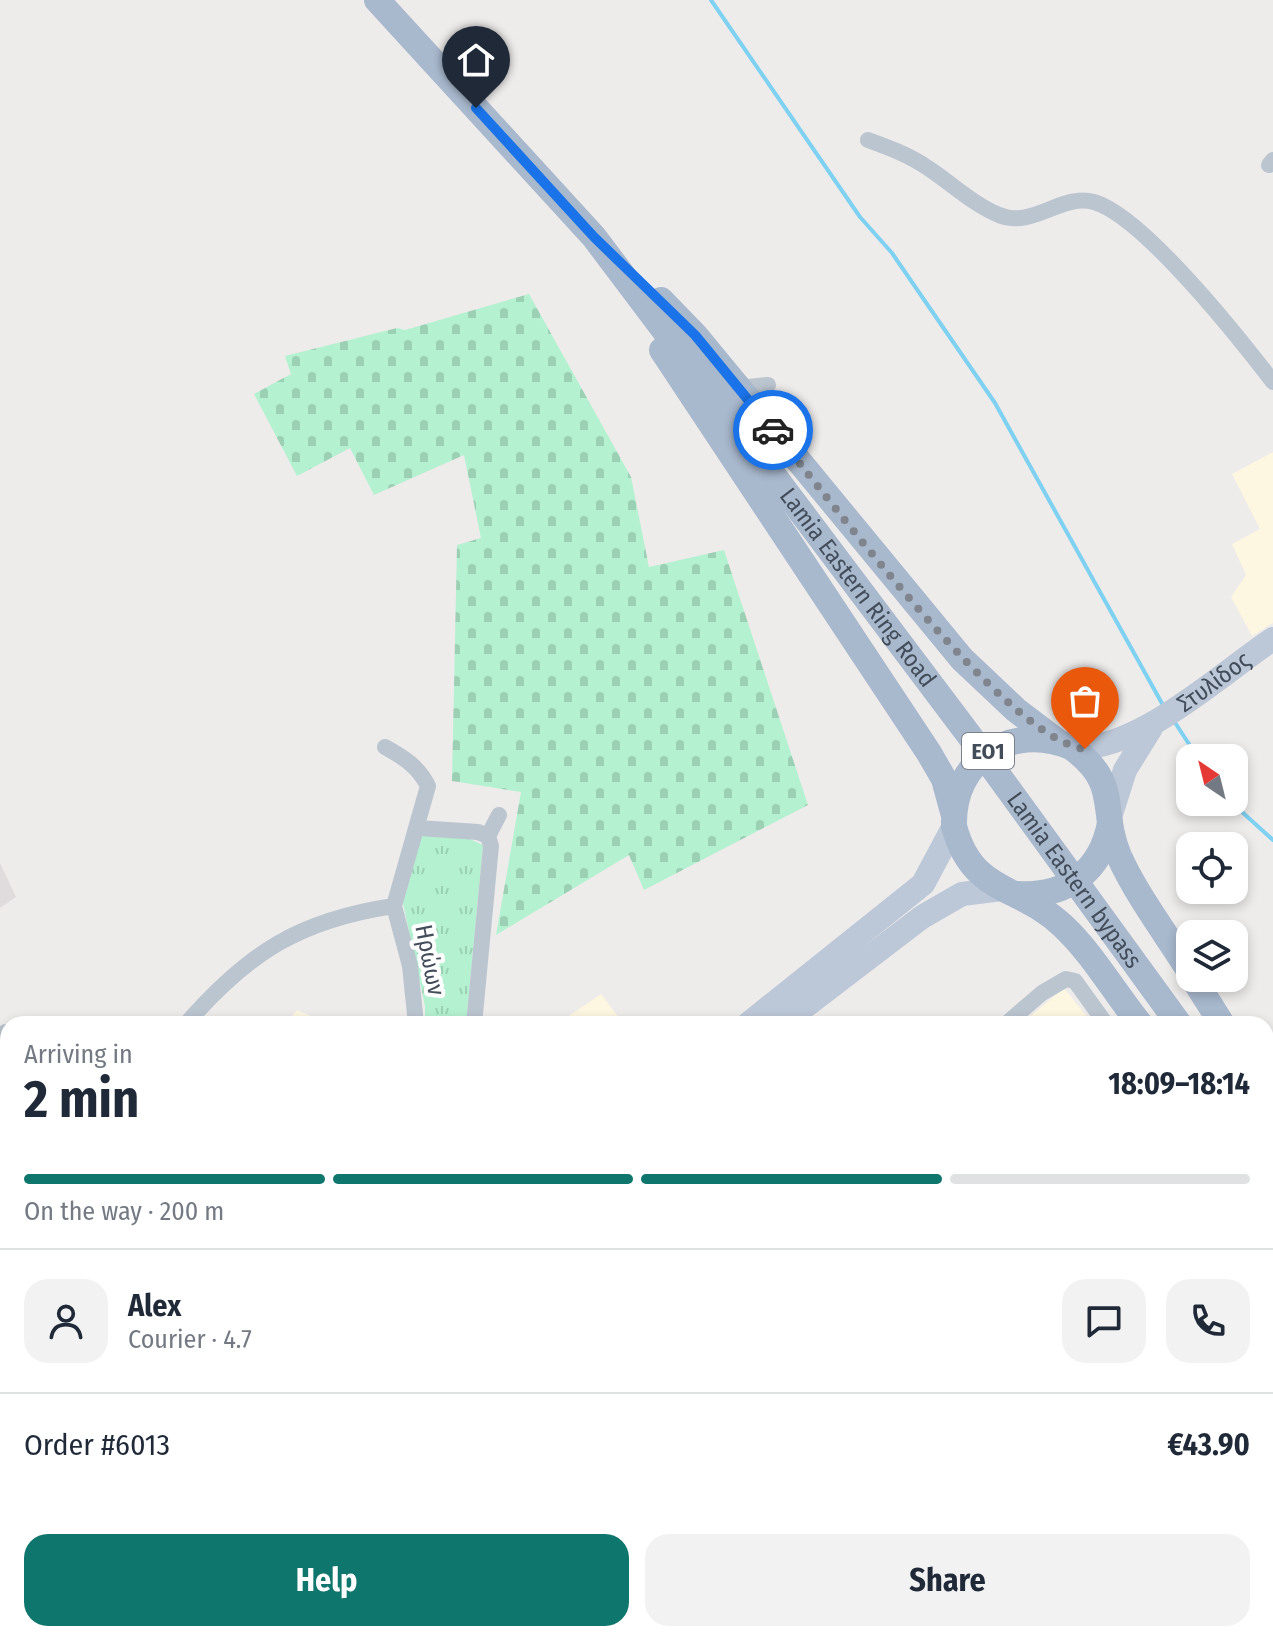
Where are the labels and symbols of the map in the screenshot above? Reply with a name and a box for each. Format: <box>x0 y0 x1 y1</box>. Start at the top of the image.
pin <box>442 26 510 108</box>
courier <box>733 390 813 470</box>
street label: Lamia Eastern Ring Road <box>774 483 942 692</box>
street label: Στυλίδος <box>1172 646 1256 718</box>
pin <box>1051 667 1119 749</box>
road number: ΕΟ1 <box>962 733 1014 769</box>
north arrow <box>1176 744 1248 816</box>
street label: Lamia Eastern bypass <box>1001 786 1148 974</box>
street label: Ηρώων <box>409 922 451 998</box>

